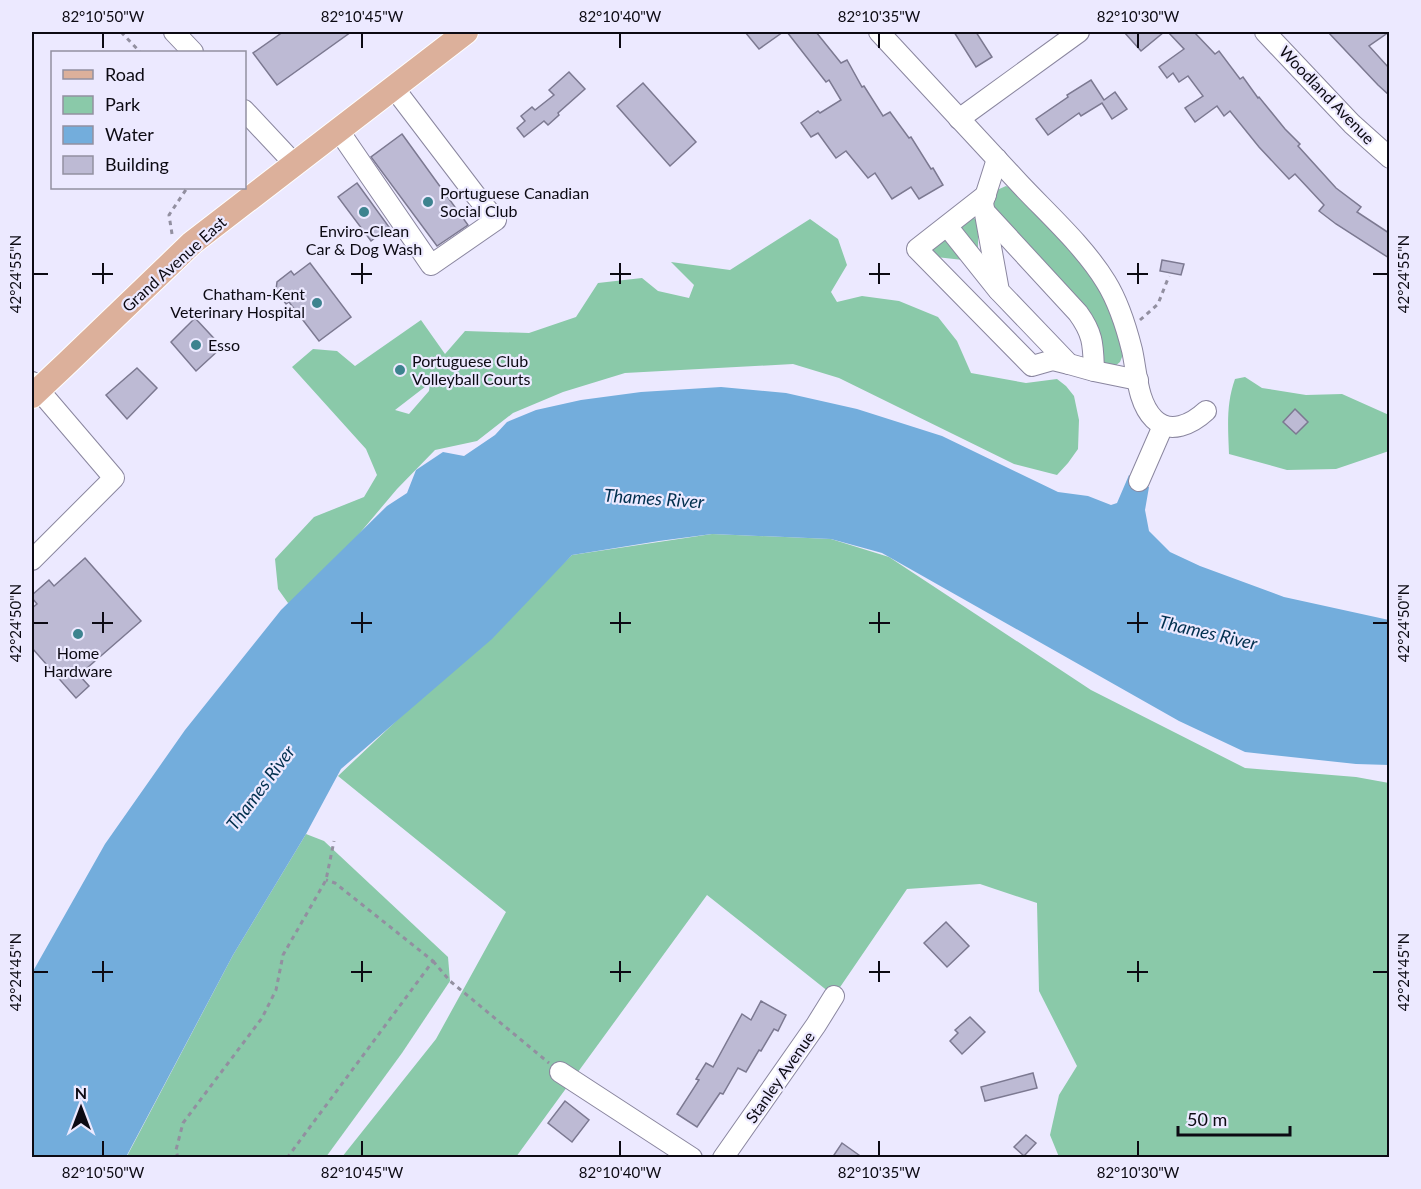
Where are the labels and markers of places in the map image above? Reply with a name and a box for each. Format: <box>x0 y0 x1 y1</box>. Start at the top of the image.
place label: Portuguese Canadian Social Club <box>440 183 589 220</box>
marker: Portuguese Canadian Social Club <box>421 195 435 209</box>
marker: Enviro-Clean Car & Dog Wash <box>357 205 371 219</box>
place label: Enviro-Clean Car & Dog Wash <box>306 221 422 258</box>
place label: Chatham-Kent Veterinary Hospital <box>170 284 305 321</box>
marker: Chatham-Kent Veterinary Hospital <box>310 296 324 310</box>
place label: Esso <box>208 335 240 354</box>
marker: Esso <box>189 338 203 352</box>
place label: Portuguese Club Volleyball Courts <box>412 351 530 388</box>
marker: Portuguese Club Volleyball Courts <box>393 363 407 377</box>
marker: Home Hardware <box>71 627 85 641</box>
place label: Home Hardware <box>44 643 112 680</box>

